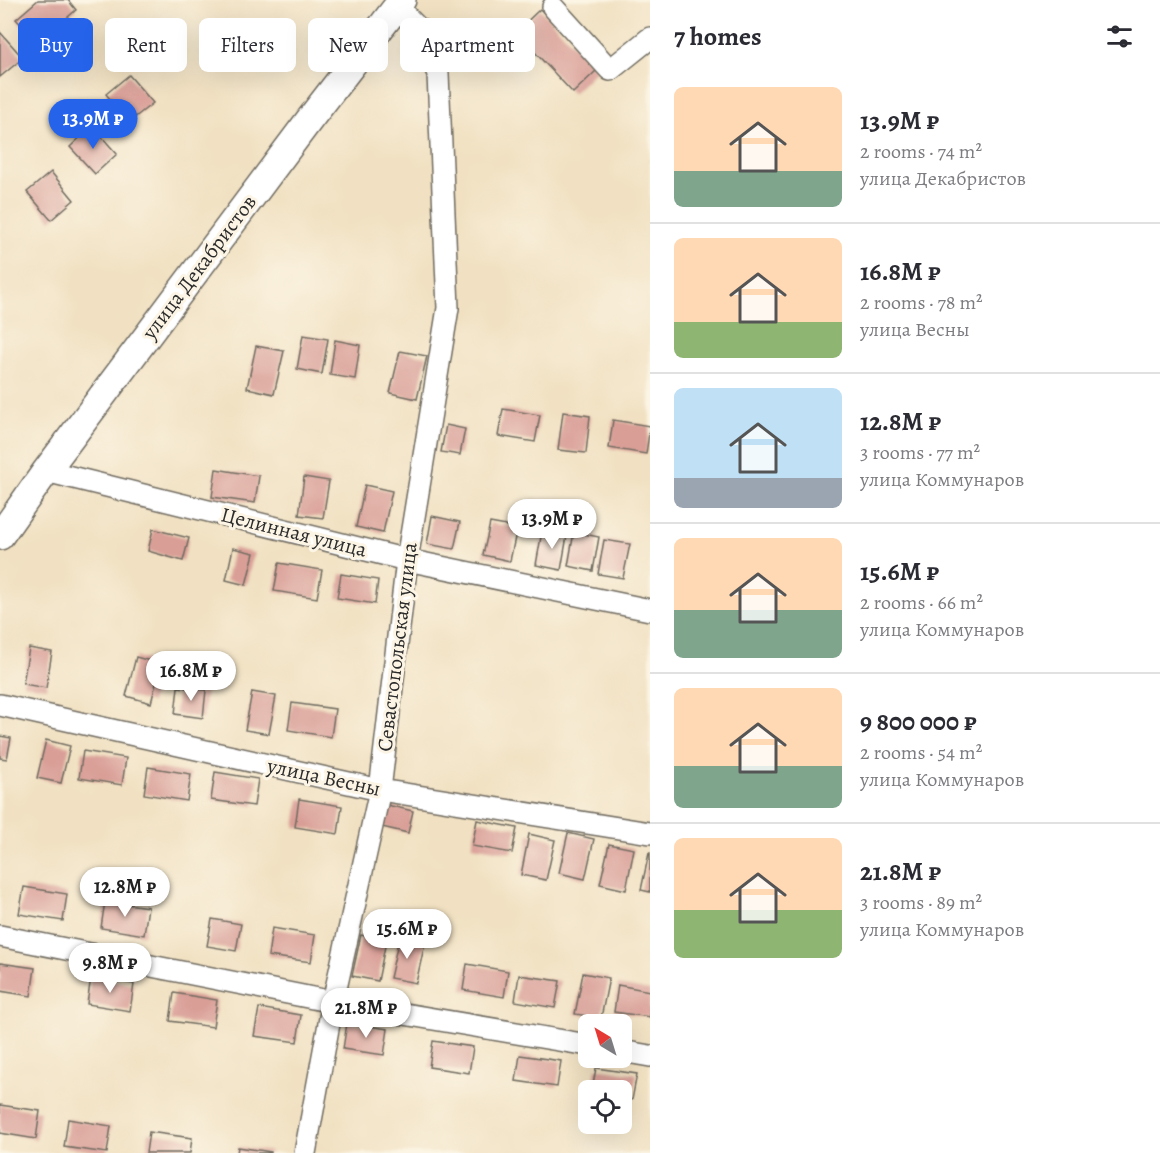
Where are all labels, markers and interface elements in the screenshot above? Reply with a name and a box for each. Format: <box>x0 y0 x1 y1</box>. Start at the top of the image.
chip: Buy <box>18 18 93 72</box>
chip: Rent <box>105 18 187 72</box>
chip: Filters <box>199 18 296 72</box>
chip: New <box>308 18 388 72</box>
chip: Apartment <box>400 18 535 72</box>
text: 7 homes <box>674 19 762 54</box>
icon: filters <box>1103 20 1136 53</box>
pin: 13.9M ₽ <box>38 99 148 150</box>
text: 13.9M ₽ <box>860 103 939 138</box>
text: 13.9M ₽ <box>63 105 123 132</box>
icon: home <box>722 111 794 183</box>
text: 2 rooms · 74 m² <box>860 138 982 165</box>
text: улица Декабристов <box>860 165 1026 192</box>
street label: улица Декабристов <box>135 189 263 346</box>
text: 16.8M ₽ <box>860 254 941 289</box>
icon: home <box>722 262 794 334</box>
text: 2 rooms · 78 m² <box>860 289 983 316</box>
text: улица Весны <box>860 316 970 343</box>
text: 12.8M ₽ <box>860 404 941 439</box>
icon: home <box>722 412 794 484</box>
text: 3 rooms · 77 m² <box>860 439 980 466</box>
text: улица Коммунаров <box>860 466 1024 493</box>
pin: 13.9M ₽ <box>497 499 607 550</box>
street label: Целинная улица <box>218 500 370 564</box>
text: 13.9M ₽ <box>522 505 582 532</box>
street label: Севастопольская улица <box>370 541 424 753</box>
text: 15.6M ₽ <box>860 554 939 589</box>
icon: home <box>722 562 794 634</box>
text: 2 rooms · 66 m² <box>860 589 983 616</box>
text: улица Коммунаров <box>860 616 1024 643</box>
pin: 16.8M ₽ <box>136 651 246 702</box>
text: 16.8M ₽ <box>160 657 222 684</box>
text: 9 800 000 ₽ <box>860 704 977 739</box>
icon: home <box>722 712 794 784</box>
text: 2 rooms · 54 m² <box>860 739 982 766</box>
street label: улица Весны <box>264 751 383 803</box>
text: улица Коммунаров <box>860 766 1024 793</box>
text: 21.8M ₽ <box>860 854 941 889</box>
icon: home <box>722 862 794 934</box>
pin: 12.8M ₽ <box>70 867 180 918</box>
text: 12.8M ₽ <box>94 873 156 900</box>
text: 3 rooms · 89 m² <box>860 889 982 916</box>
pin: 15.6M ₽ <box>352 909 462 960</box>
text: 15.6M ₽ <box>377 915 438 942</box>
text: улица Коммунаров <box>860 916 1024 943</box>
pin: 9.8M ₽ <box>61 943 159 994</box>
text: 9.8M ₽ <box>83 949 137 976</box>
pin: 21.8M ₽ <box>311 988 421 1039</box>
text: 21.8M ₽ <box>335 994 397 1021</box>
north arrow <box>578 1014 632 1068</box>
map controls <box>578 1014 632 1134</box>
button: locate <box>578 1080 632 1134</box>

